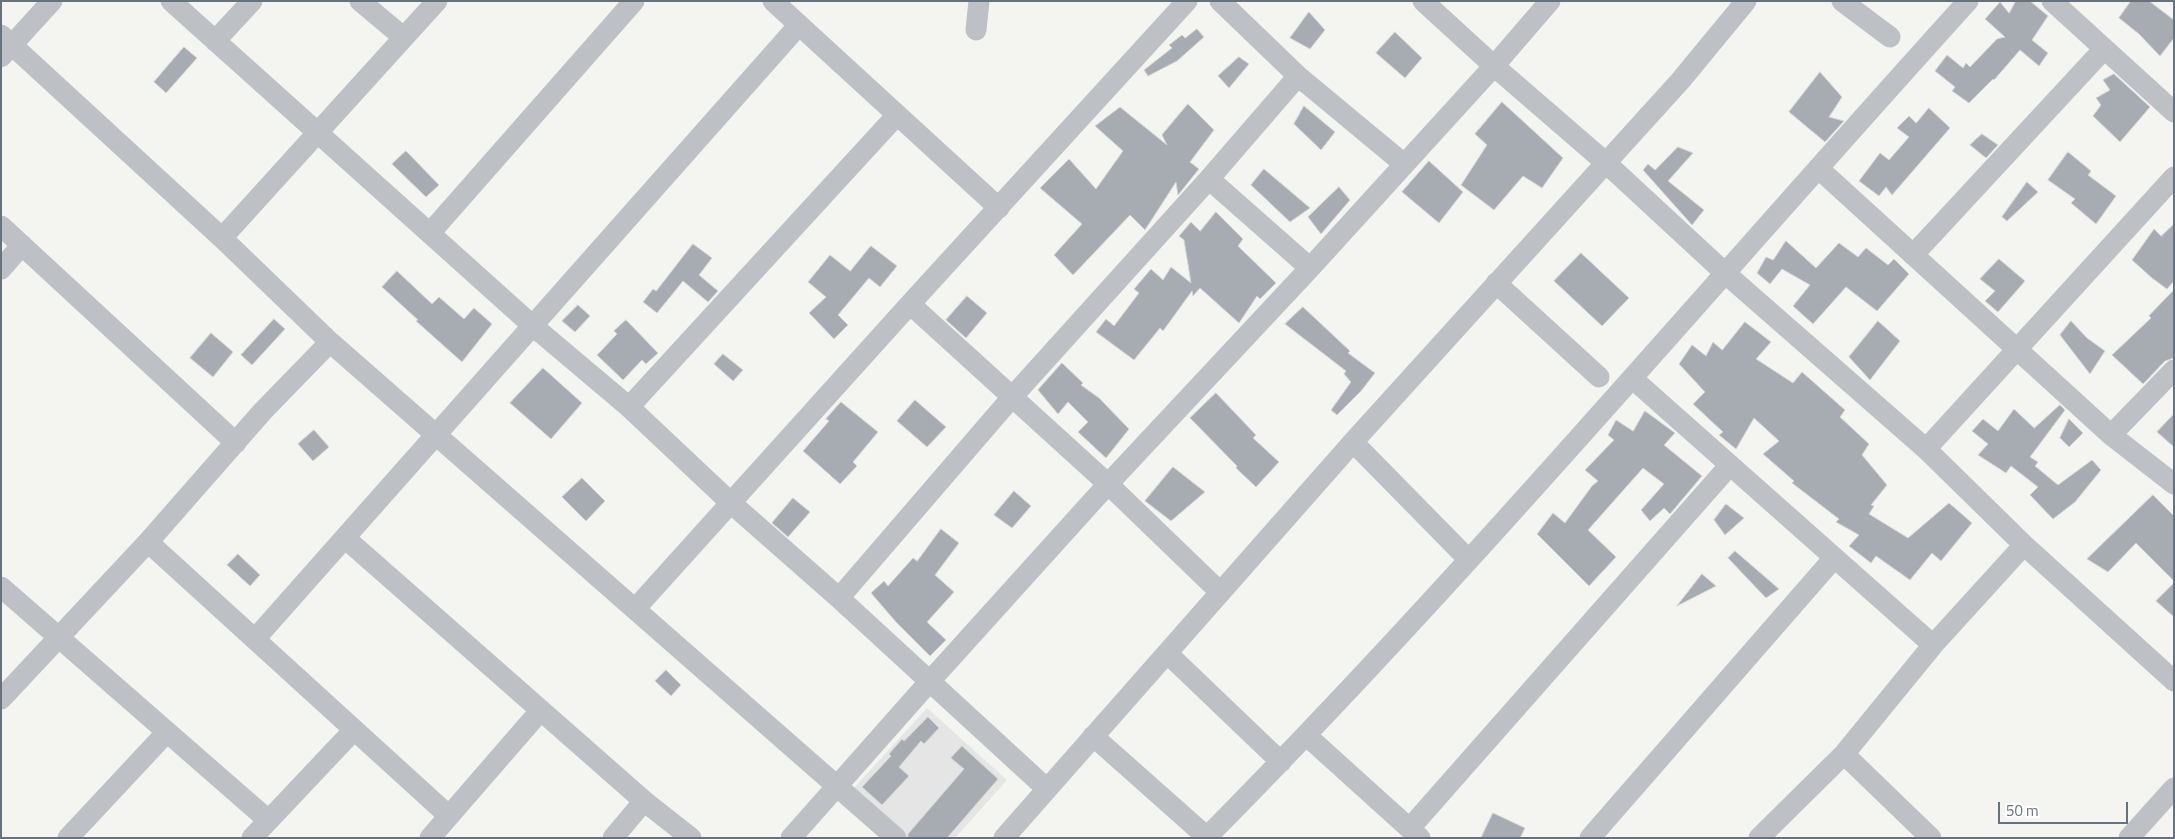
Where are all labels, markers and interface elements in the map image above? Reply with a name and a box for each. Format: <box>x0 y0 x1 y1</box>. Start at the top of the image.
scale bar <box>2000 792 2130 824</box>
text: 50 m <box>2006 799 2039 822</box>

